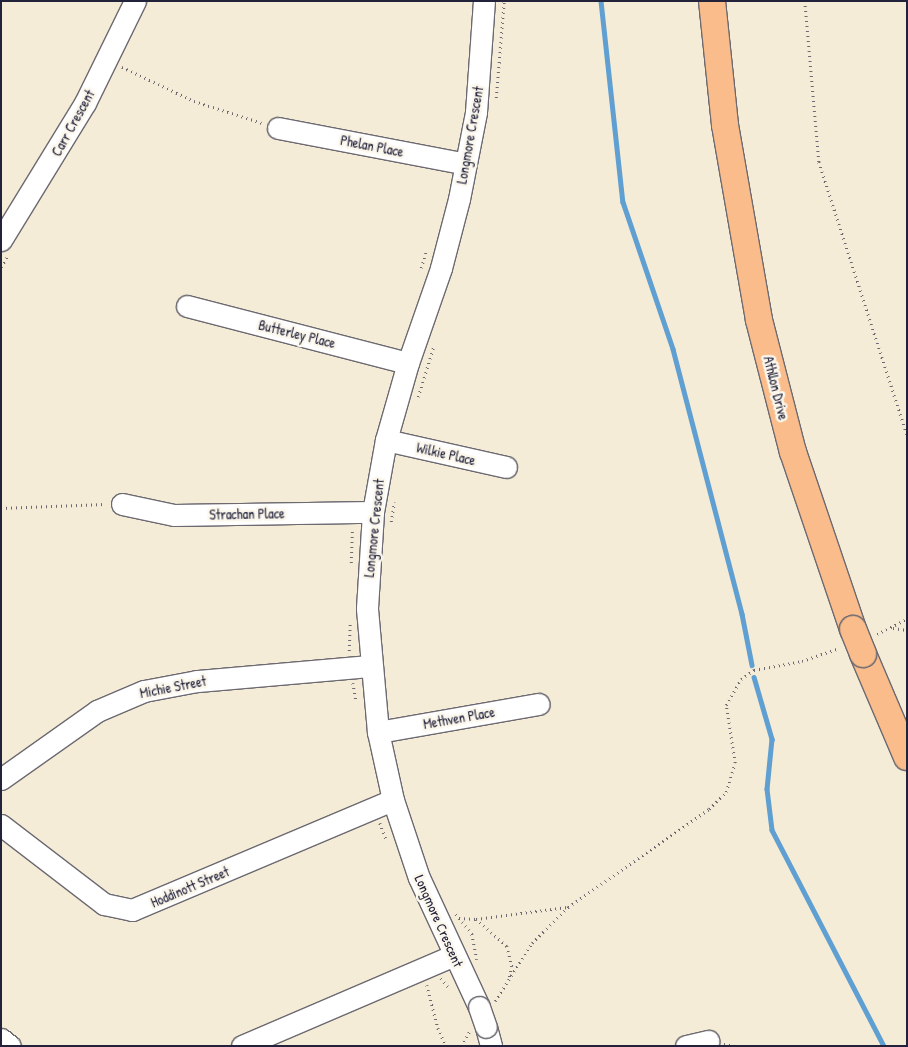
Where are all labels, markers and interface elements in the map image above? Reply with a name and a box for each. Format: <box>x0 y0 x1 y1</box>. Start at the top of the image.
street label: Longmore Crescent <box>453 85 487 185</box>
street label: Carr Crescent <box>48 87 98 159</box>
street label: Phelan Place <box>339 132 405 160</box>
street label: Butterley Place <box>257 316 337 352</box>
street label: Athllon Drive <box>760 354 792 422</box>
street label: Wilkie Place <box>415 439 477 469</box>
street label: Longmore Crescent <box>360 478 388 578</box>
street label: Strachan Place <box>209 505 285 523</box>
street label: Michie Street <box>138 672 208 702</box>
street label: Methven Place <box>422 703 496 733</box>
street label: Hoddinott Street <box>148 863 232 911</box>
street label: Longmore Crescent <box>411 872 467 970</box>

